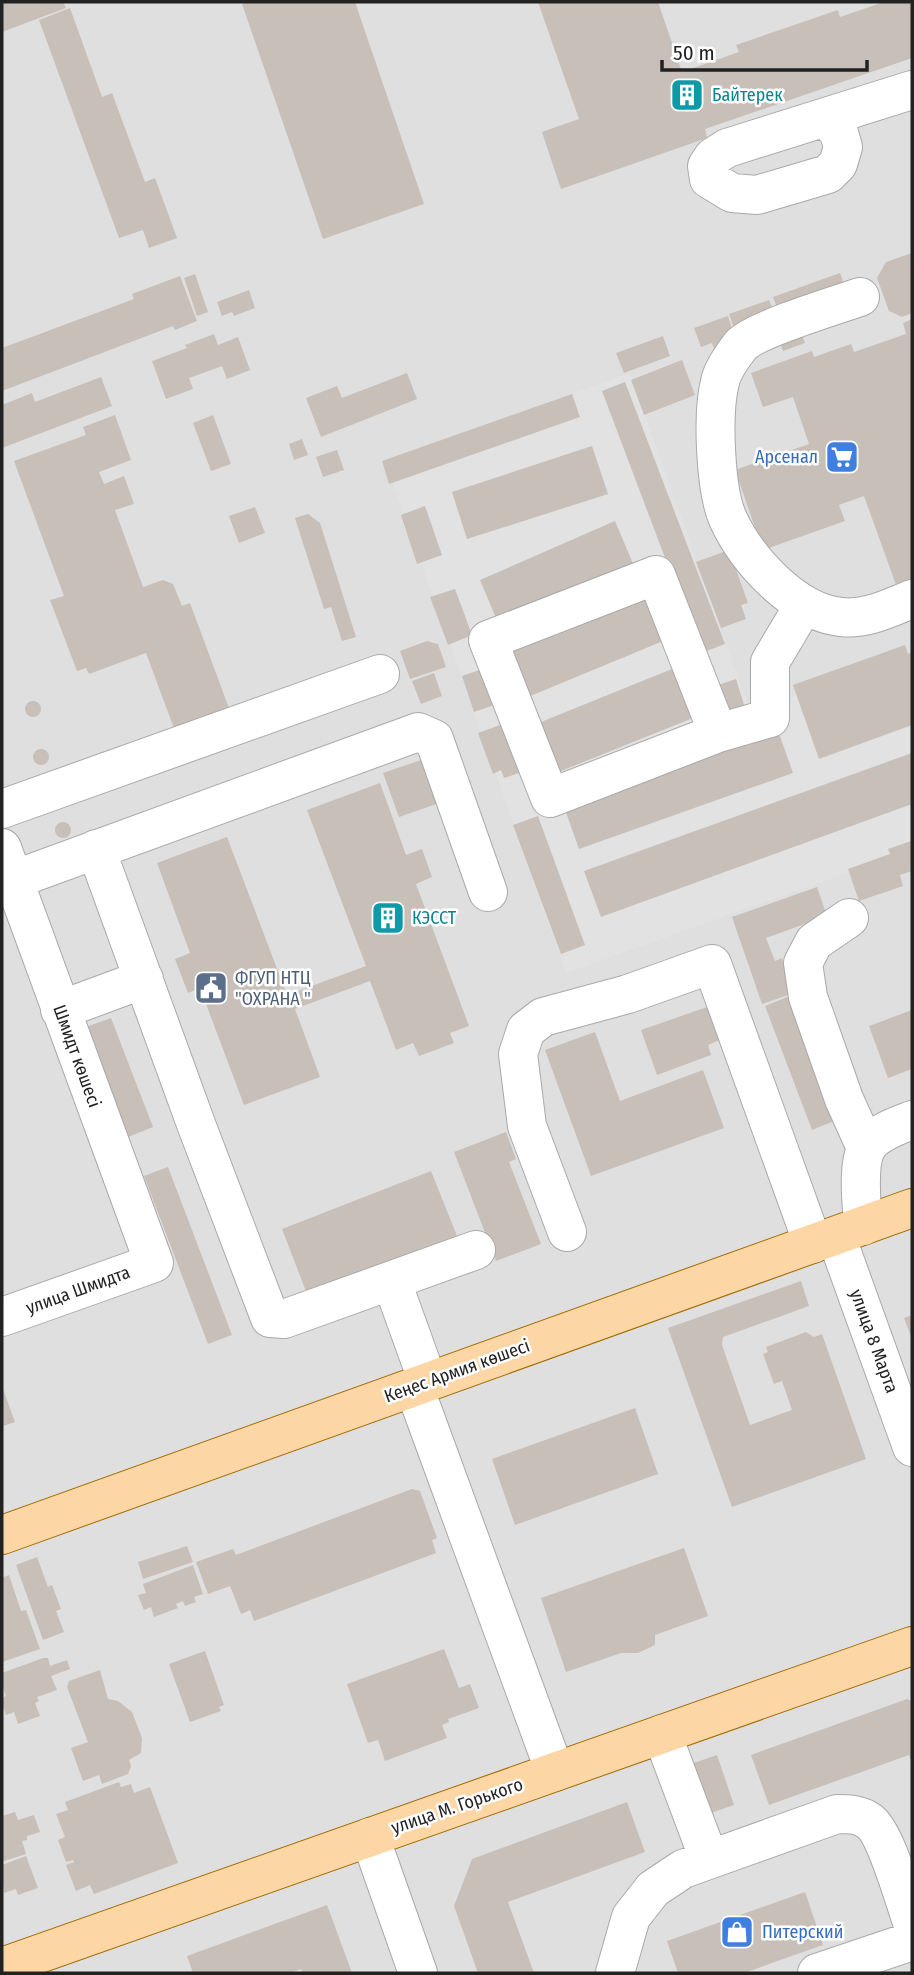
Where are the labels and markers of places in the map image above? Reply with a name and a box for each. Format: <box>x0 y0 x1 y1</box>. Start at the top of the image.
building icon: Байтерек <box>668 76 706 114</box>
place label: Байтерек <box>712 84 783 106</box>
supermarket icon: Арсенал <box>823 438 861 476</box>
place label: Арсенал <box>755 446 818 468</box>
building icon: КЭССТ <box>369 899 407 937</box>
place label: КЭССТ <box>412 907 457 929</box>
place label: ФГУП НТЦ "ОХРАНА " <box>235 967 311 1010</box>
public building icon: ФГУП НТЦ "ОХРАНА " <box>192 969 230 1007</box>
shop icon: Питерский <box>718 1913 756 1951</box>
place label: Питерский <box>762 1921 843 1943</box>

